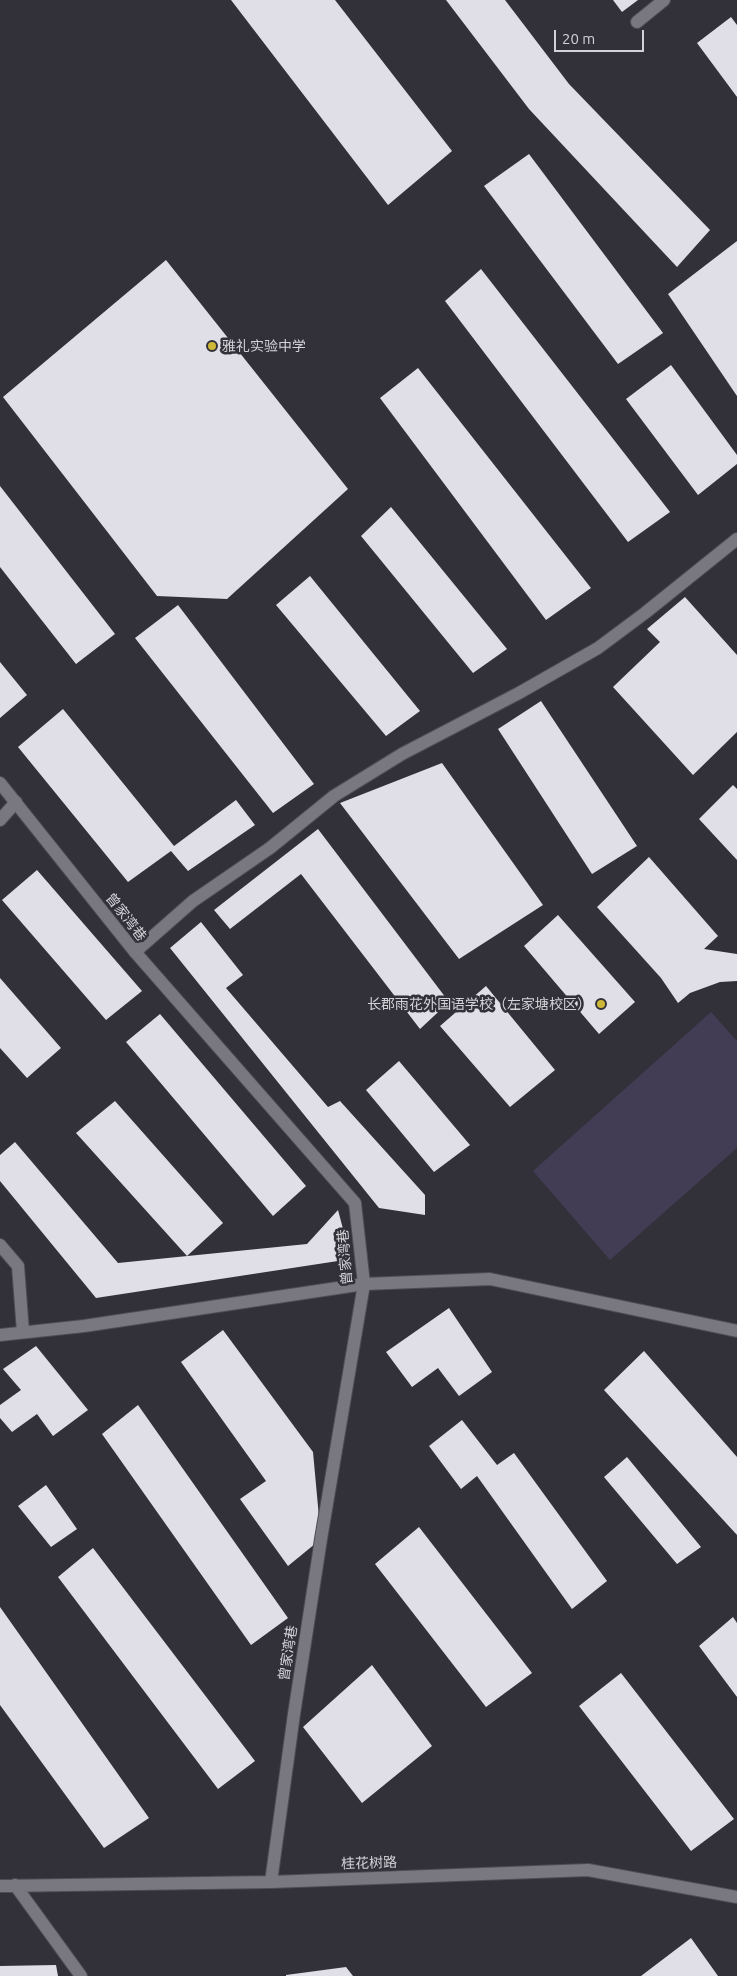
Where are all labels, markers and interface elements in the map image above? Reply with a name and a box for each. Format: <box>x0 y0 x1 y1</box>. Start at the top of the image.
scale bar <box>557 20 647 52</box>
text: 20 m <box>562 30 595 47</box>
place label: 雅礼实验中学 <box>222 338 306 354</box>
marker: 雅礼实验中学 <box>206 340 218 352</box>
street label: 曾家湾巷 <box>102 890 150 944</box>
place label: 长郡雨花外国语学校（左家塘校区） <box>367 996 591 1012</box>
marker: 长郡雨花外国语学校（左家塘校区） <box>595 998 607 1010</box>
street label: 曾家湾巷 <box>334 1228 356 1286</box>
street label: 曾家湾巷 <box>275 1624 301 1682</box>
street label: 桂花树路 <box>341 1854 397 1872</box>

